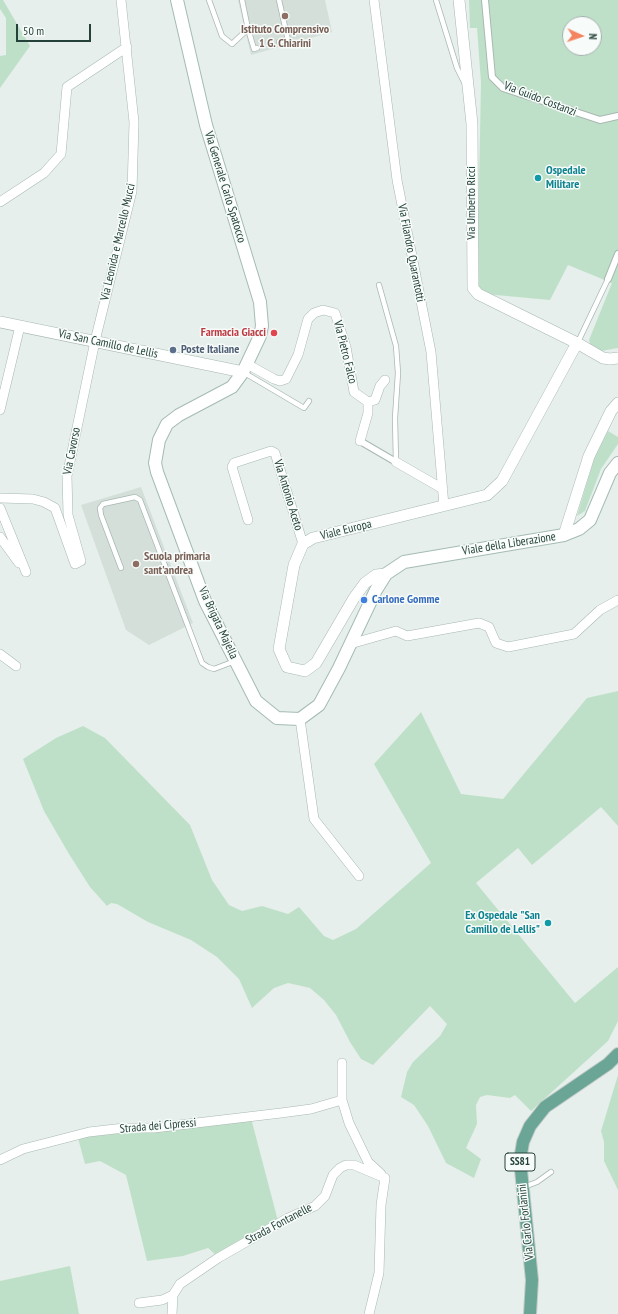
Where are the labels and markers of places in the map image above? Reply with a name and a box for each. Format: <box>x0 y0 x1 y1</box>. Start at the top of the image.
marker: Istituto Comprensivo 1 G. Chiarini <box>280 11 290 21</box>
place label: Istituto Comprensivo 1 G. Chiarini <box>241 23 329 51</box>
place label: Ospedale Militare <box>546 164 586 192</box>
marker: Ospedale Militare <box>533 173 543 183</box>
place label: Farmacia Giacci <box>201 326 266 340</box>
marker: Farmacia Giacci <box>269 328 279 338</box>
place label: Poste Italiane <box>181 343 239 357</box>
marker: Poste Italiane <box>168 345 178 355</box>
place label: Scuola primaria sant'andrea <box>144 550 210 578</box>
marker: Scuola primaria sant'andrea <box>131 559 141 569</box>
place label: Carlone Gomme <box>372 593 440 607</box>
marker: Carlone Gomme <box>359 595 369 605</box>
place label: Ex Ospedale "San Camillo de Lellis" <box>465 909 540 937</box>
marker: Ex Ospedale "San Camillo de Lellis" <box>543 918 553 928</box>

